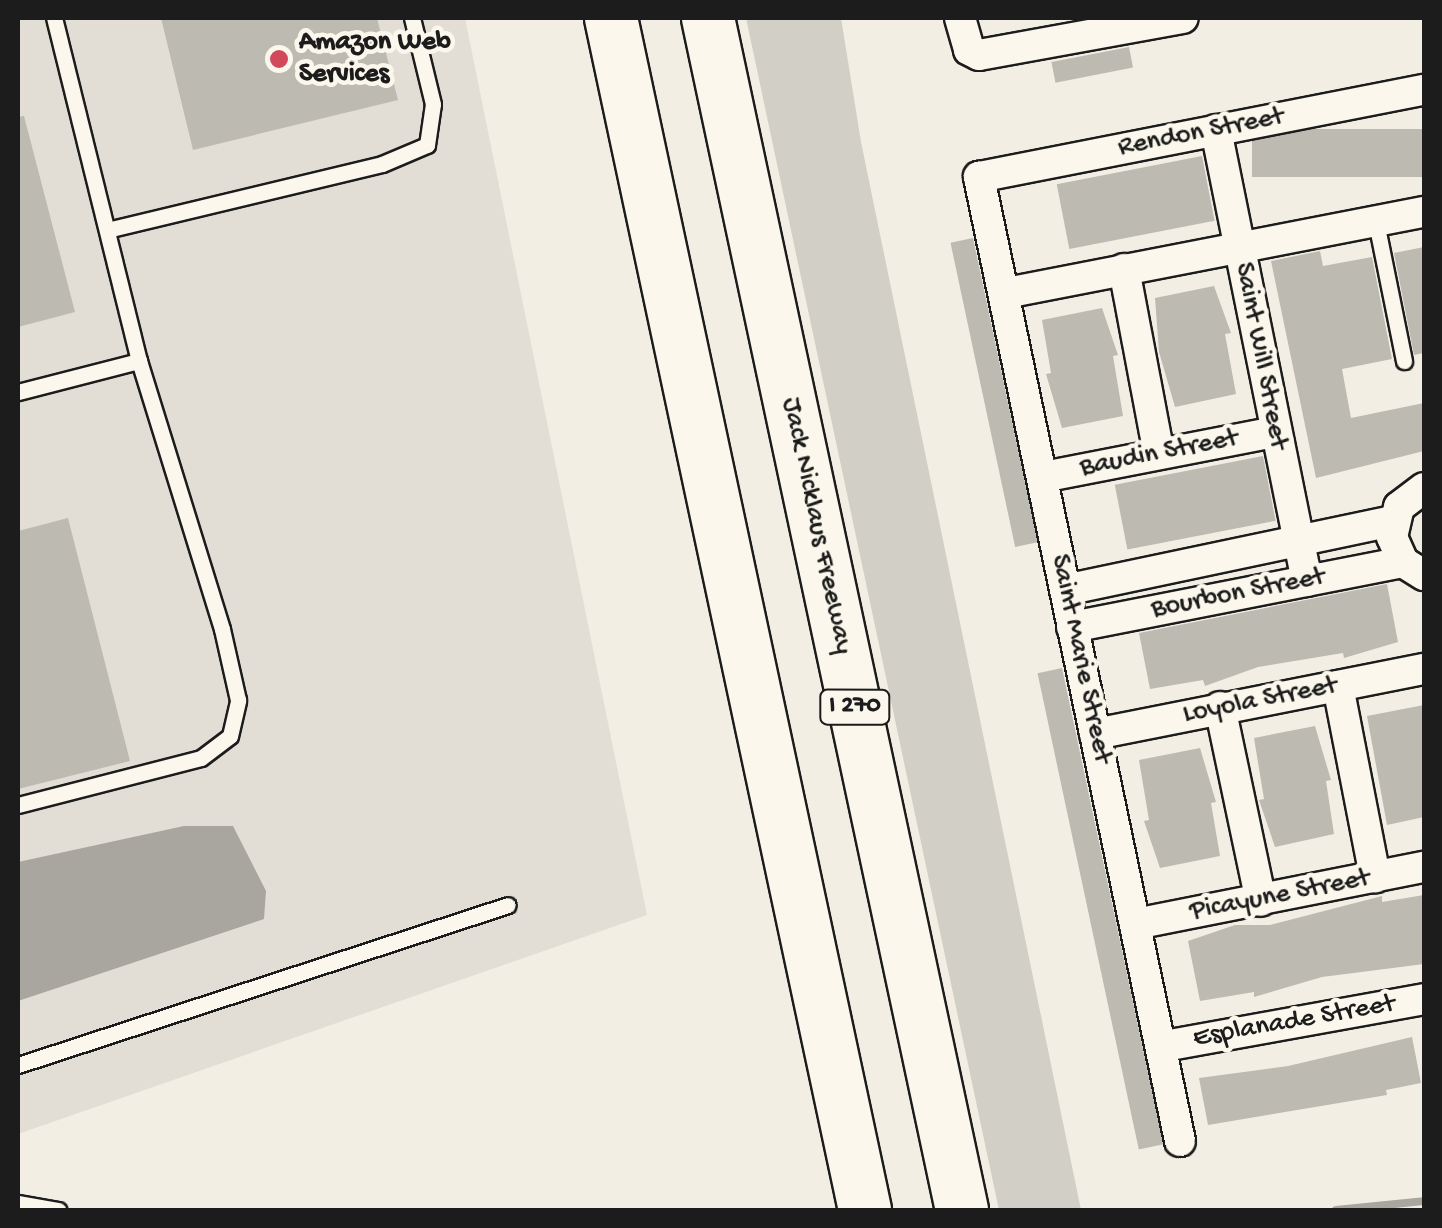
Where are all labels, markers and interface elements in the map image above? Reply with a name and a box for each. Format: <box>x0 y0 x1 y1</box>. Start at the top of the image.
place label: Amazon Web Services <box>299 26 451 92</box>
marker: Amazon Web Services <box>268 48 290 70</box>
street label: Rendon Street <box>1115 100 1287 166</box>
street label: Saint Will Street <box>1225 260 1295 452</box>
street label: Jack Nicklaus Freeway <box>772 395 860 657</box>
street label: Baudin Street <box>1077 422 1241 486</box>
street label: Saint Marie Street <box>1041 551 1119 767</box>
street label: Bourbon Street <box>1149 561 1327 627</box>
street label: Loyola Street <box>1180 670 1340 732</box>
road number: I 270 <box>818 687 892 727</box>
street label: Picayune Street <box>1187 862 1373 930</box>
street label: Esplanade Street <box>1191 988 1397 1056</box>

